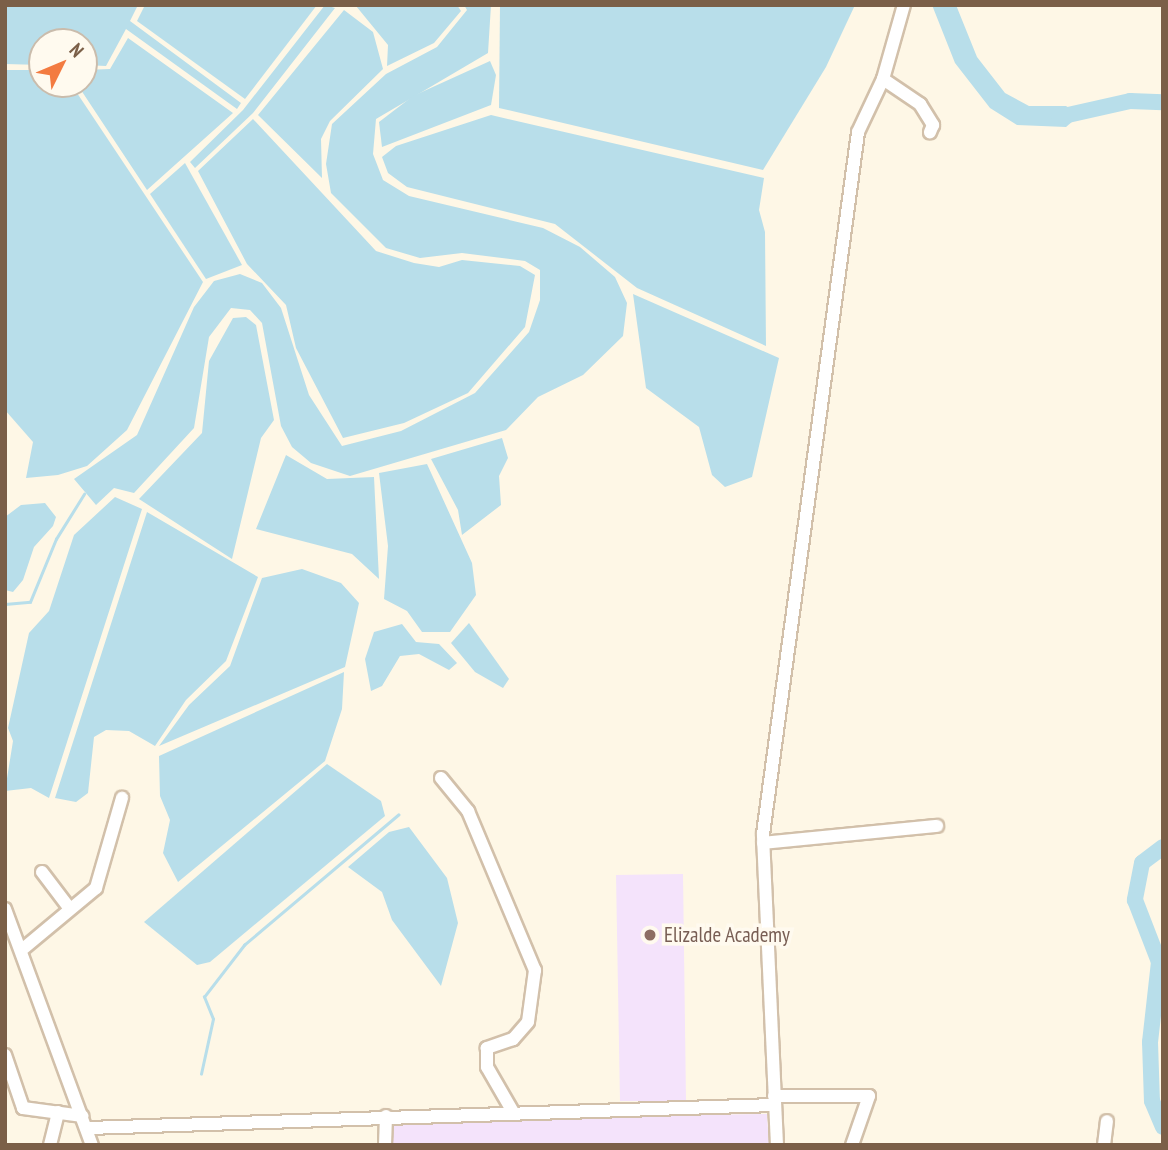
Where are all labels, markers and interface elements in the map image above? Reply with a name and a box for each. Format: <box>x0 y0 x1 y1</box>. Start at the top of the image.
north arrow <box>28 28 98 98</box>
text: N <box>65 38 89 62</box>
place label: Elizalde Academy <box>664 922 790 948</box>
marker: Elizalde Academy <box>642 927 658 943</box>

